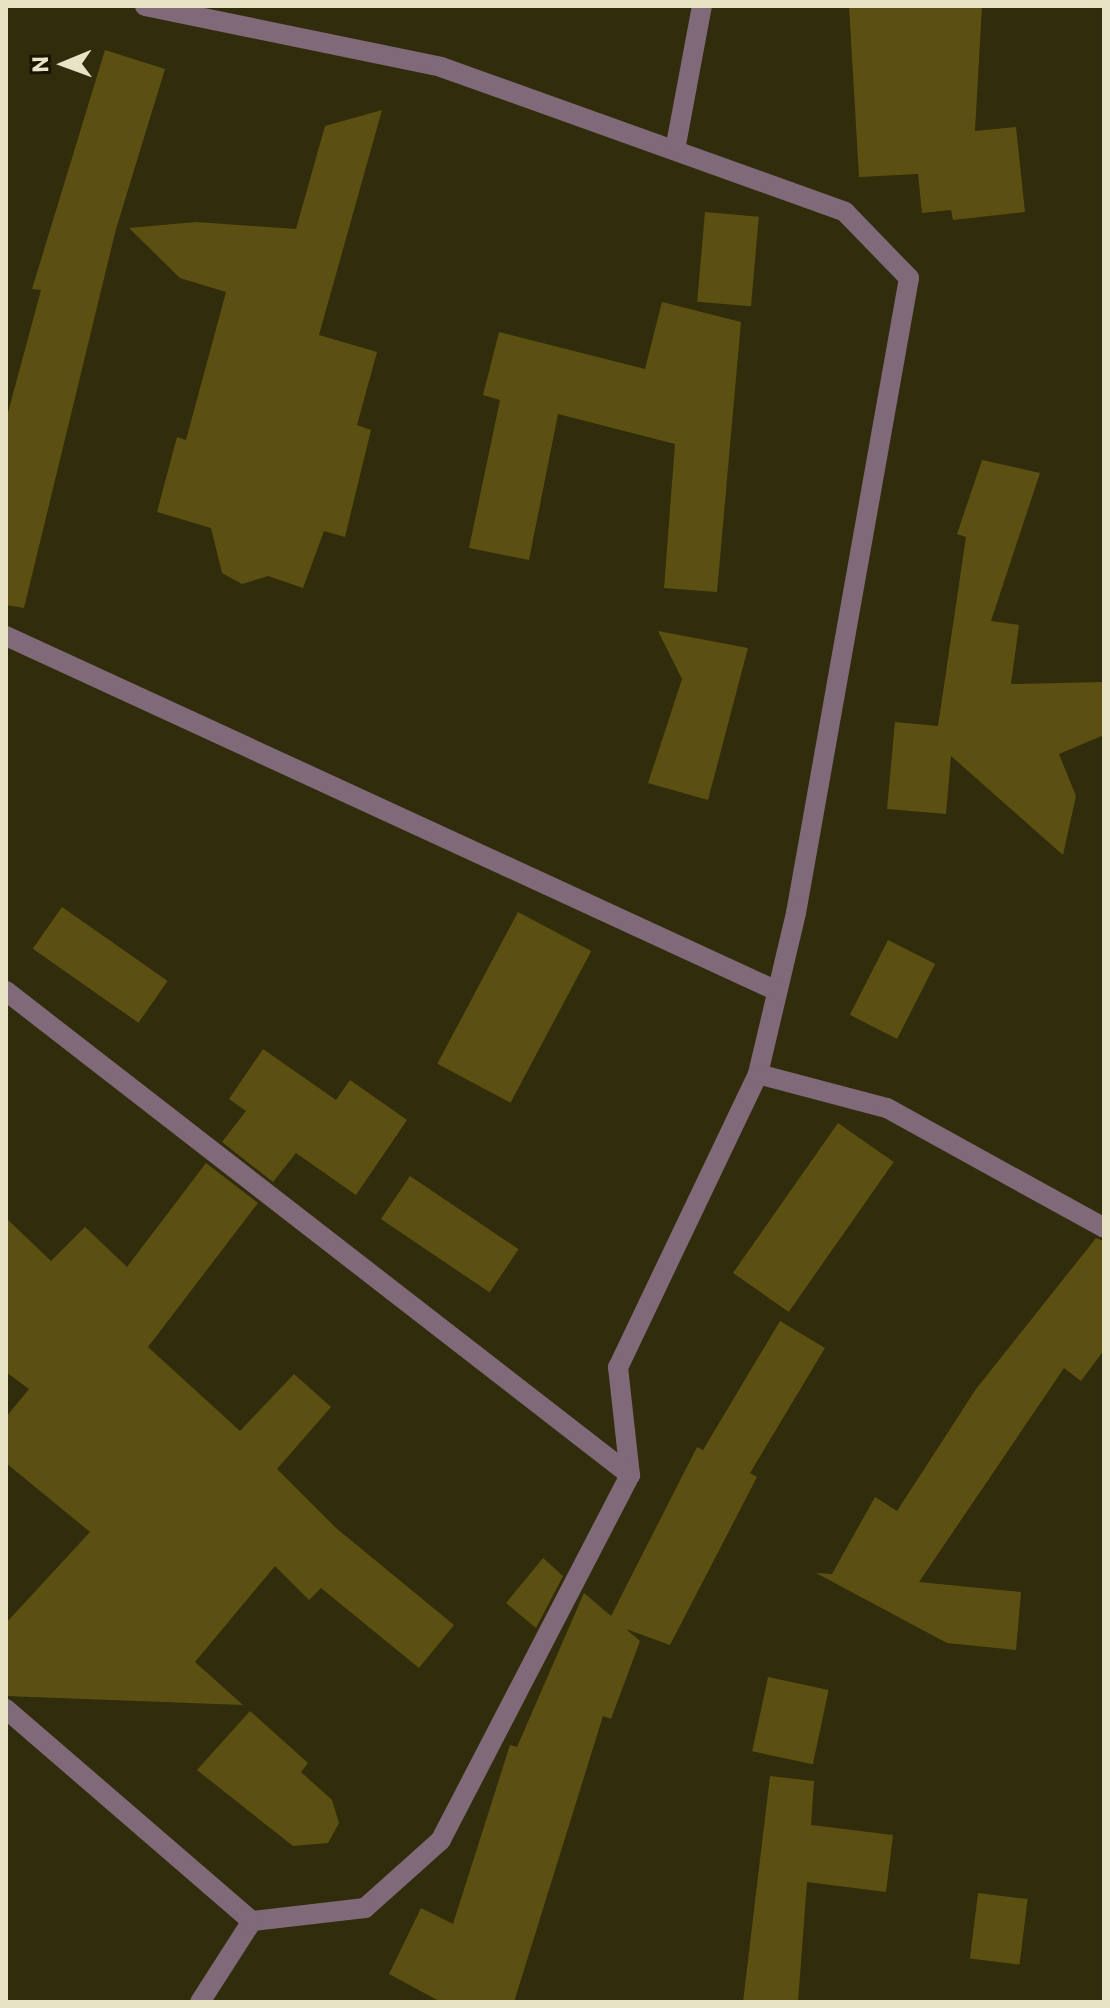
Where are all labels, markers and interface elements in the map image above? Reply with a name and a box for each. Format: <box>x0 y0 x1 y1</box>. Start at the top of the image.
north arrow <box>24 24 104 104</box>
text: N <box>26 56 53 73</box>

